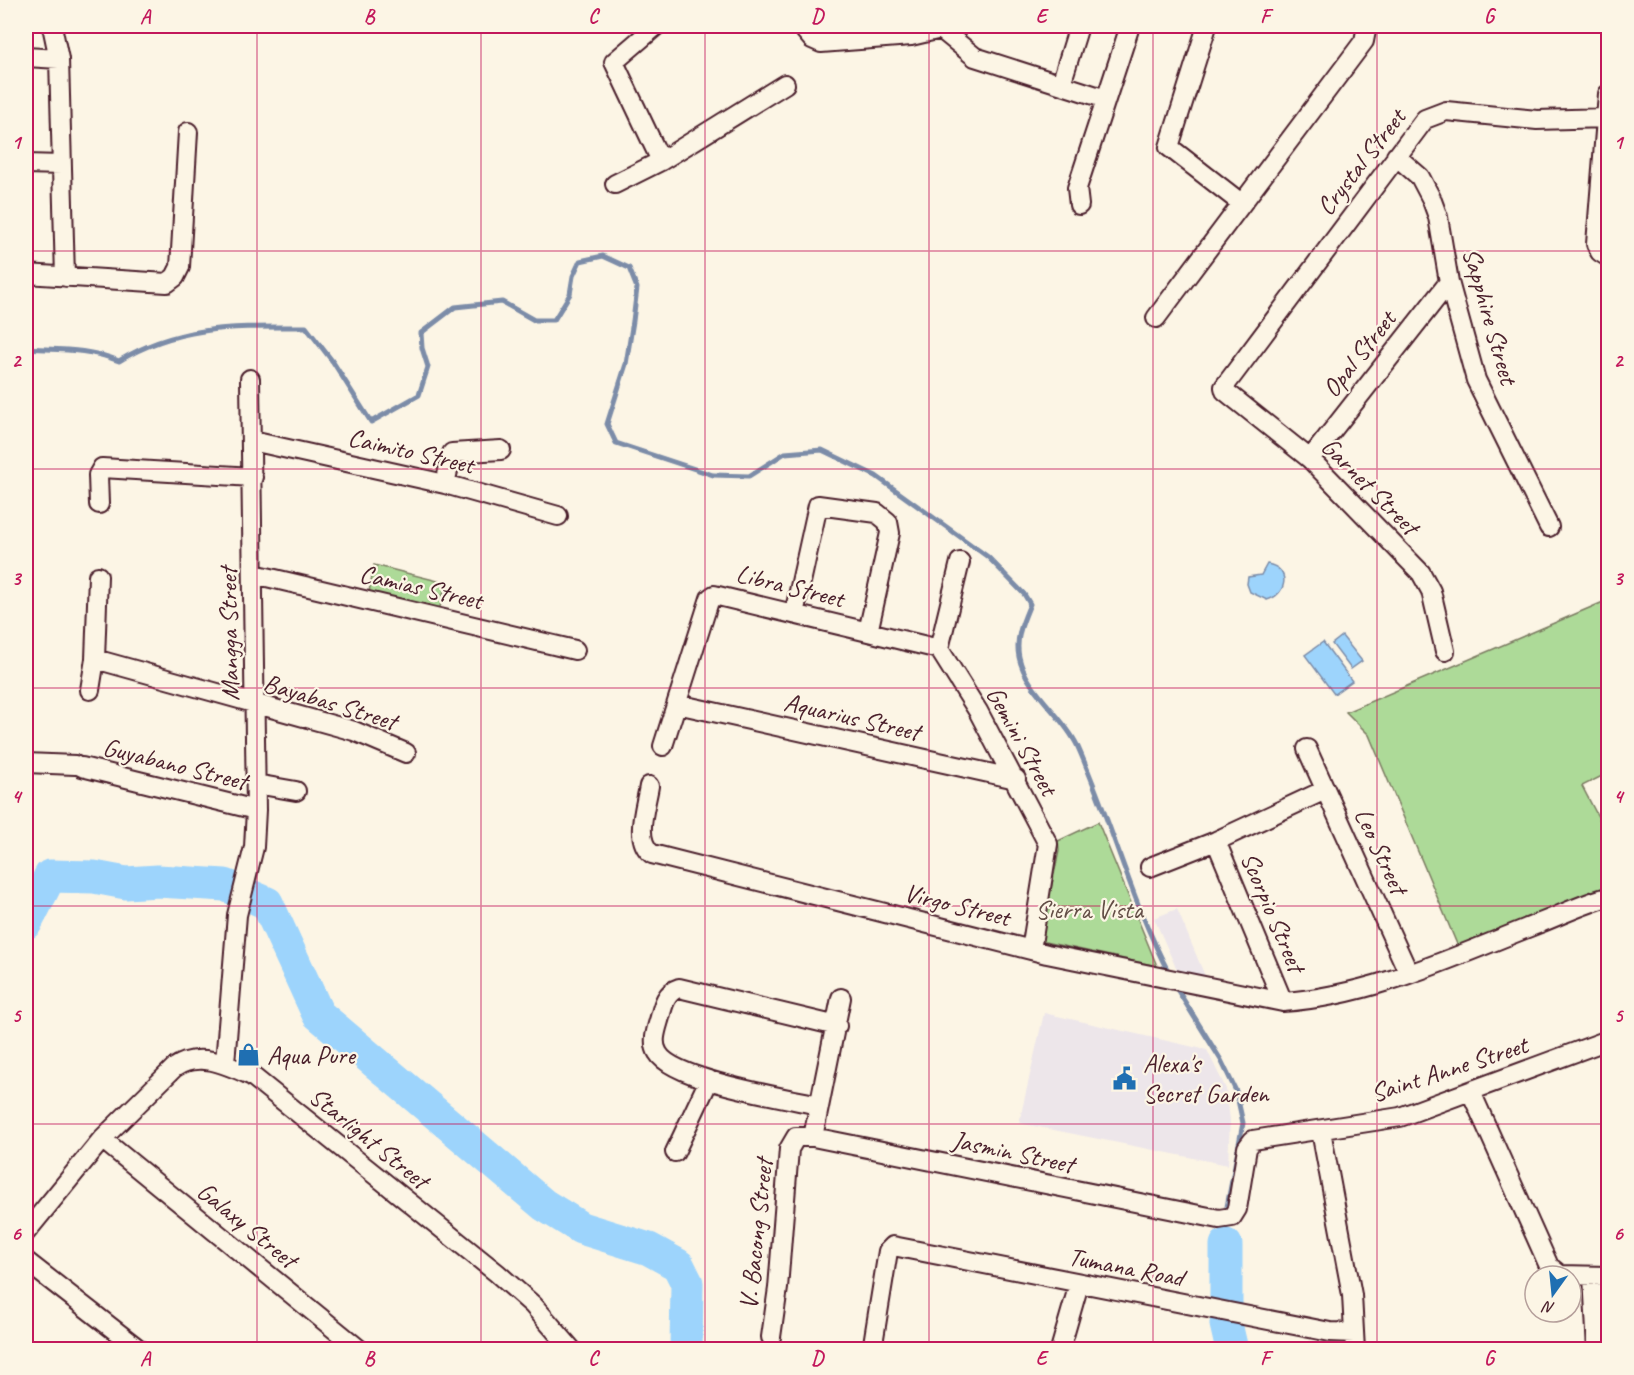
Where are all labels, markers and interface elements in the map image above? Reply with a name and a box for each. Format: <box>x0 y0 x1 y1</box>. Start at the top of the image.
text: A <box>140 4 152 29</box>
text: B <box>364 4 376 29</box>
text: C <box>588 4 600 29</box>
text: D <box>811 4 825 29</box>
text: E <box>1036 4 1050 29</box>
text: F <box>1260 4 1274 29</box>
text: G <box>1484 4 1497 29</box>
street label: Crystal Street <box>1309 100 1414 222</box>
text: 1 <box>12 130 23 155</box>
text: 1 <box>1614 130 1625 155</box>
street label: Sapphire Street <box>1455 244 1526 390</box>
street label: Opal Street <box>1315 302 1405 404</box>
text: 2 <box>12 348 23 373</box>
text: 2 <box>1614 348 1625 373</box>
street label: Caimito Street <box>345 421 479 482</box>
street label: Garnet Street <box>1314 430 1428 544</box>
street label: Camias Street <box>356 557 488 618</box>
street label: Libra Street <box>733 557 850 616</box>
street label: Mangga Street <box>211 564 247 701</box>
text: 3 <box>12 566 23 591</box>
text: 3 <box>1614 566 1625 591</box>
street label: Bayabas Street <box>259 666 404 739</box>
street label: Gemini Street <box>979 681 1067 803</box>
street label: Aquarius Street <box>781 685 926 749</box>
street label: Guyabano Street <box>100 730 254 799</box>
text: 4 <box>12 784 24 809</box>
text: 4 <box>1614 784 1626 809</box>
street label: Leo Street <box>1347 803 1417 902</box>
street label: Scorpio Street <box>1233 847 1314 980</box>
street label: Virgo Street <box>901 876 1016 935</box>
park label: Sierra Vista <box>1035 893 1144 926</box>
text: 5 <box>12 1003 23 1028</box>
text: 5 <box>1614 1003 1625 1028</box>
street label: Saint Anne Street <box>1367 1027 1534 1110</box>
place label: Aqua Pure <box>267 1039 357 1072</box>
shop icon: Aqua Pure <box>236 1042 262 1068</box>
place label: Alexa's Secret Garden <box>1143 1047 1270 1110</box>
public building icon: Alexa's Secret Garden <box>1112 1065 1138 1091</box>
street label: Starlight Street <box>303 1080 438 1198</box>
street label: Jasmin Street <box>947 1123 1080 1182</box>
street label: V. Bacong Street <box>732 1154 781 1311</box>
street label: Galaxy Street <box>190 1175 306 1278</box>
text: 6 <box>11 1221 22 1246</box>
text: 6 <box>1613 1221 1624 1246</box>
street label: Tumana Road <box>1066 1240 1190 1295</box>
north arrow <box>1523 1264 1583 1324</box>
text: N <box>1539 1296 1557 1318</box>
text: A <box>140 1346 152 1371</box>
text: B <box>364 1346 376 1371</box>
text: C <box>588 1346 600 1371</box>
text: D <box>811 1346 825 1371</box>
text: E <box>1036 1346 1050 1371</box>
text: F <box>1260 1346 1274 1371</box>
text: G <box>1484 1346 1497 1371</box>

